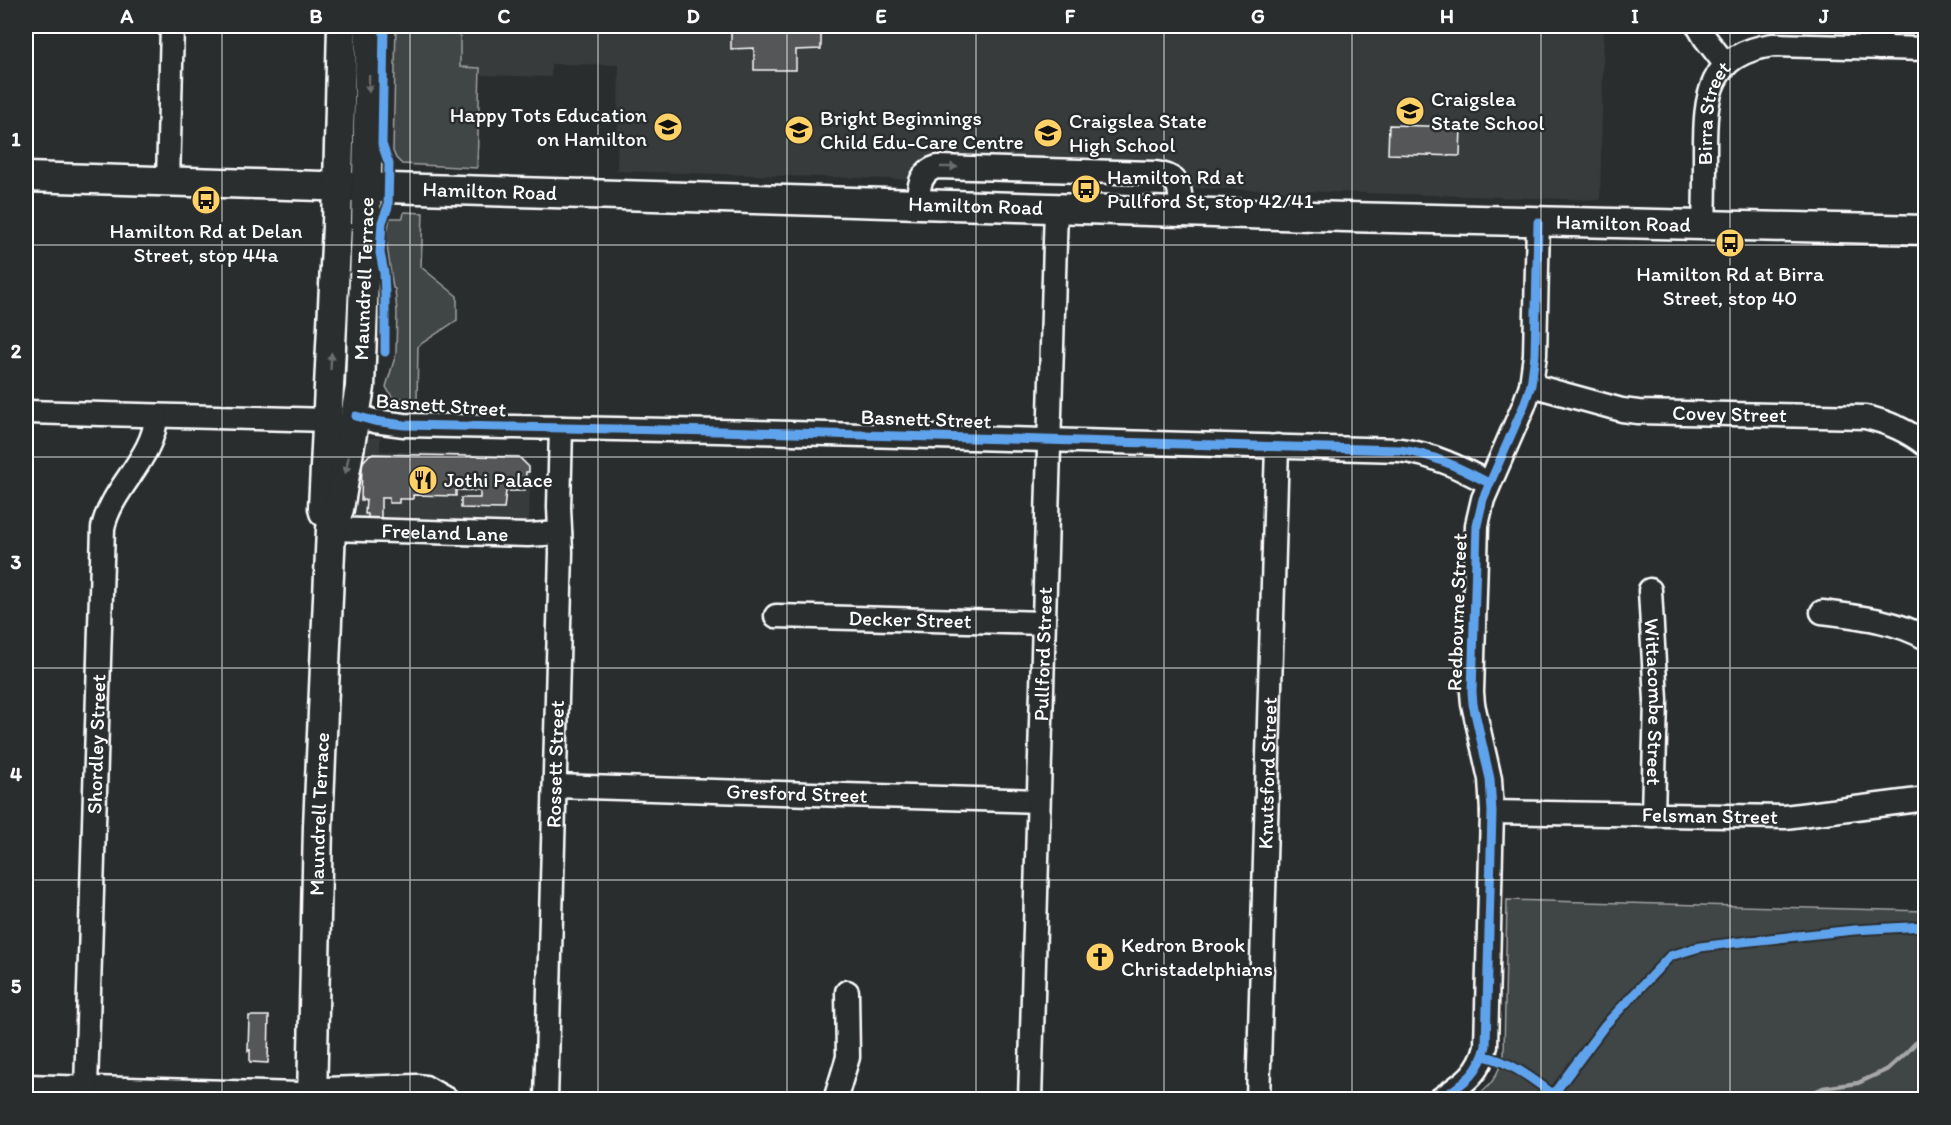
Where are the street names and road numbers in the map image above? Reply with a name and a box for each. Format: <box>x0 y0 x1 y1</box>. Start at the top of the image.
street label: Birra Street <box>1692 55 1736 165</box>
street label: Hamilton Road <box>422 176 557 205</box>
street label: Hamilton Road <box>908 191 1043 220</box>
street label: Maundrell Terrace <box>348 197 379 361</box>
street label: Hamilton Road <box>1556 209 1691 237</box>
street label: Basnett Street <box>375 387 507 422</box>
street label: Covey Street <box>1672 400 1787 427</box>
street label: Basnett Street <box>860 404 992 433</box>
street label: Freeland Lane <box>381 518 509 546</box>
street label: Redbourne Street <box>1441 532 1472 692</box>
street label: Pullford Street <box>1028 586 1057 722</box>
street label: Decker Street <box>848 605 972 633</box>
street label: Wittacombe Street <box>1640 618 1669 786</box>
street label: Shordley Street <box>81 674 111 814</box>
street label: Knutsford Street <box>1252 697 1282 850</box>
street label: Rossett Street <box>540 700 569 828</box>
street label: Maundrell Terrace <box>303 732 334 896</box>
street label: Gresford Street <box>726 778 868 808</box>
street label: Felsman Street <box>1642 802 1778 829</box>

